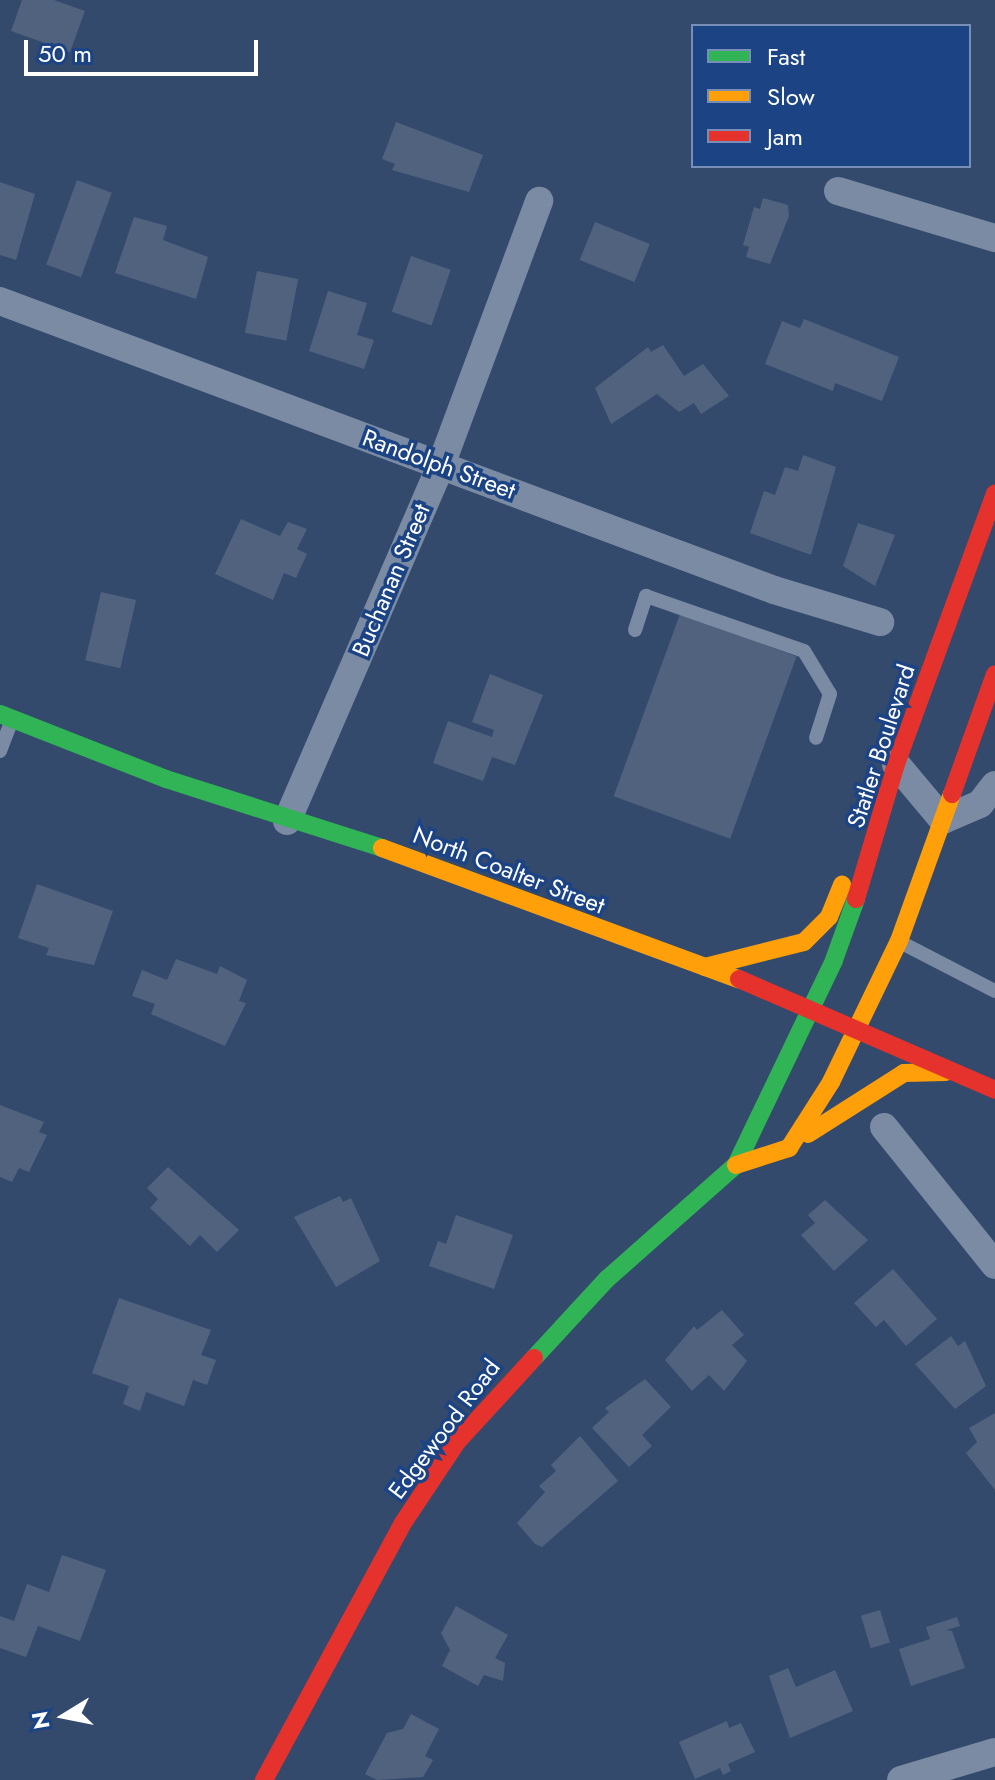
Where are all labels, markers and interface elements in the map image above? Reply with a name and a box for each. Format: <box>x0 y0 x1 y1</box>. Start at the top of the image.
scale bar <box>28 24 262 74</box>
legend <box>691 24 971 168</box>
text: 50 m <box>38 36 92 71</box>
text: Fast <box>767 39 805 74</box>
text: Slow <box>767 79 815 114</box>
text: Jam <box>767 119 803 154</box>
street label: Randolph Street <box>359 423 519 505</box>
street label: Buchanan Street <box>346 499 436 661</box>
street label: Statler Boulevard <box>841 661 921 831</box>
street label: North Coalter Street <box>409 820 609 920</box>
street label: Edgewood Road <box>382 1353 506 1505</box>
north arrow <box>24 1676 104 1756</box>
text: N <box>23 1709 58 1732</box>

